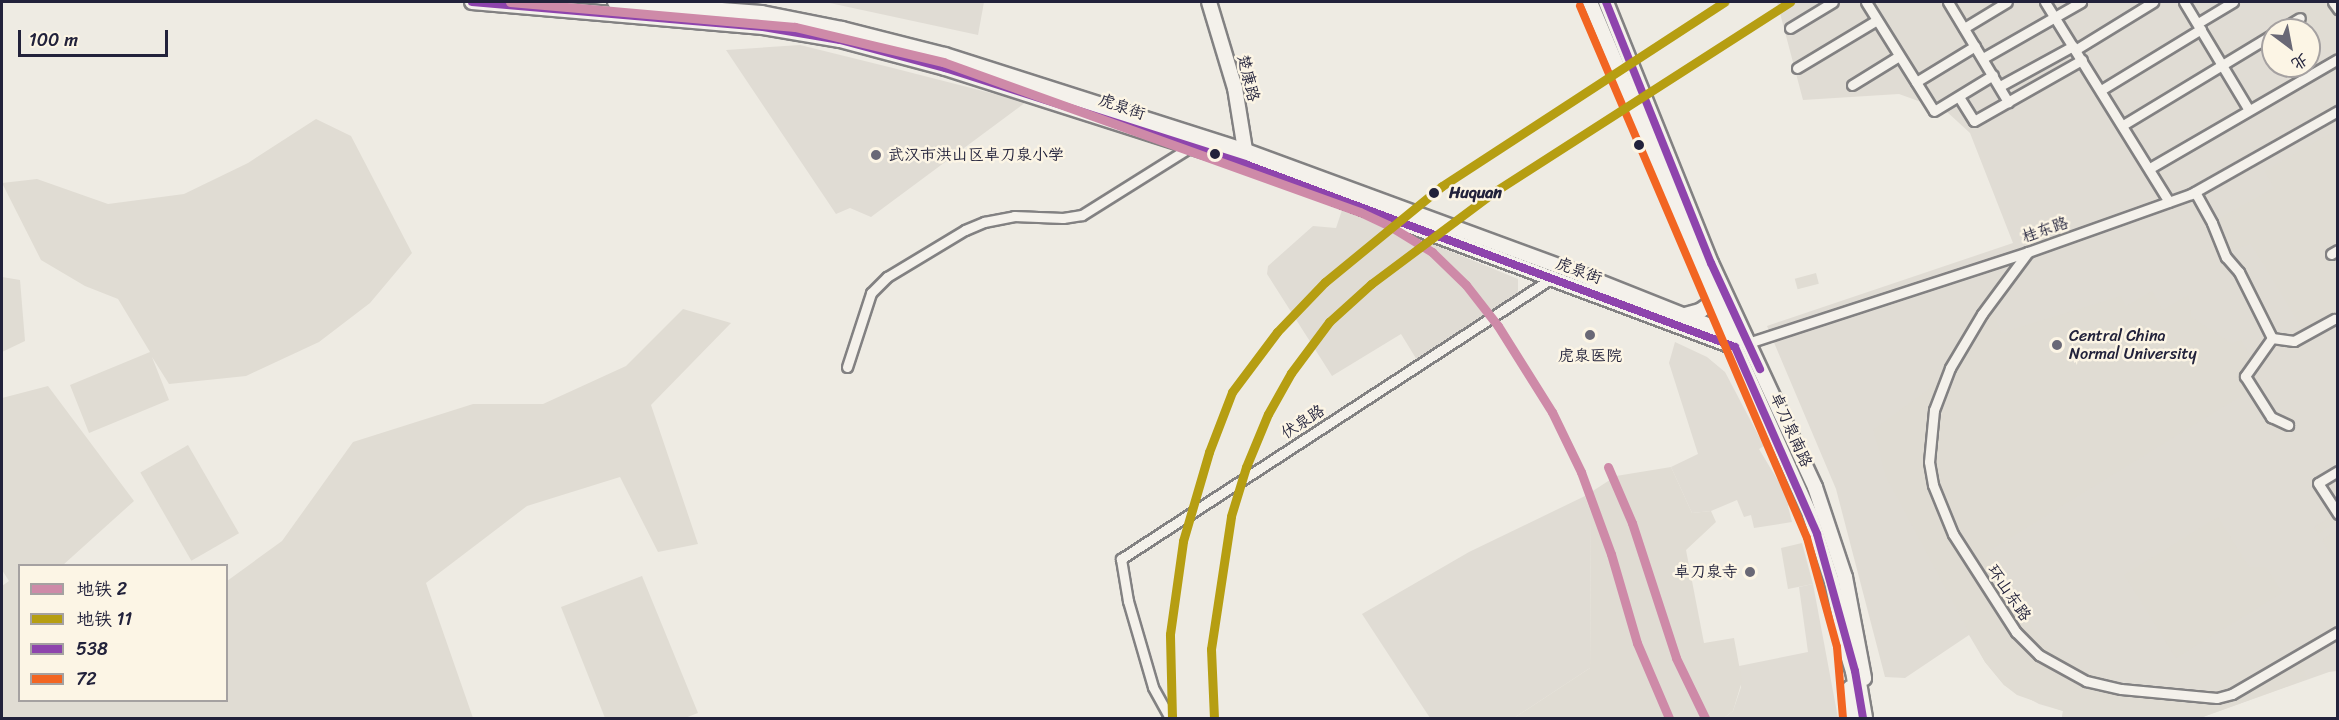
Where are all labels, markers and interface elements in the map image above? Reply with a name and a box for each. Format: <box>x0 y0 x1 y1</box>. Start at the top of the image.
scale bar <box>21 18 171 56</box>
north arrow <box>2261 18 2321 78</box>
text: 100 m <box>29 24 78 56</box>
text: 北 <box>2285 45 2314 79</box>
street label: 楚康路 <box>1233 52 1263 104</box>
street label: 虎泉街 <box>1096 90 1148 124</box>
unlabelled marker <box>1633 139 1645 151</box>
place label: 武汉市洪山区卓刀泉小学 <box>888 145 1064 165</box>
marker: 武汉市洪山区卓刀泉小学 <box>869 148 883 162</box>
unlabelled marker <box>1209 148 1221 160</box>
marker: Huquan <box>1424 183 1444 203</box>
place label: Huquan <box>1449 183 1502 203</box>
street label: 桂东路 <box>2019 213 2071 247</box>
street label: 虎泉街 <box>1553 254 1605 288</box>
marker: 虎泉医院 <box>1581 326 1599 344</box>
place label: Central China Normal University <box>2069 326 2197 364</box>
marker: Central China Normal University <box>2050 338 2064 352</box>
place label: 虎泉医院 <box>1558 346 1622 366</box>
street label: 卓刀泉南路 <box>1766 390 1816 470</box>
street label: 伏泉路 <box>1278 401 1328 443</box>
street label: 环山东路 <box>1983 561 2035 625</box>
place label: 卓刀泉寺 <box>1674 562 1738 582</box>
legend <box>18 564 228 702</box>
marker: 卓刀泉寺 <box>1743 565 1757 579</box>
text: 地铁 2 <box>76 573 127 605</box>
text: 地铁 11 <box>76 603 132 635</box>
text: 538 <box>76 633 108 665</box>
text: 72 <box>76 663 97 695</box>

